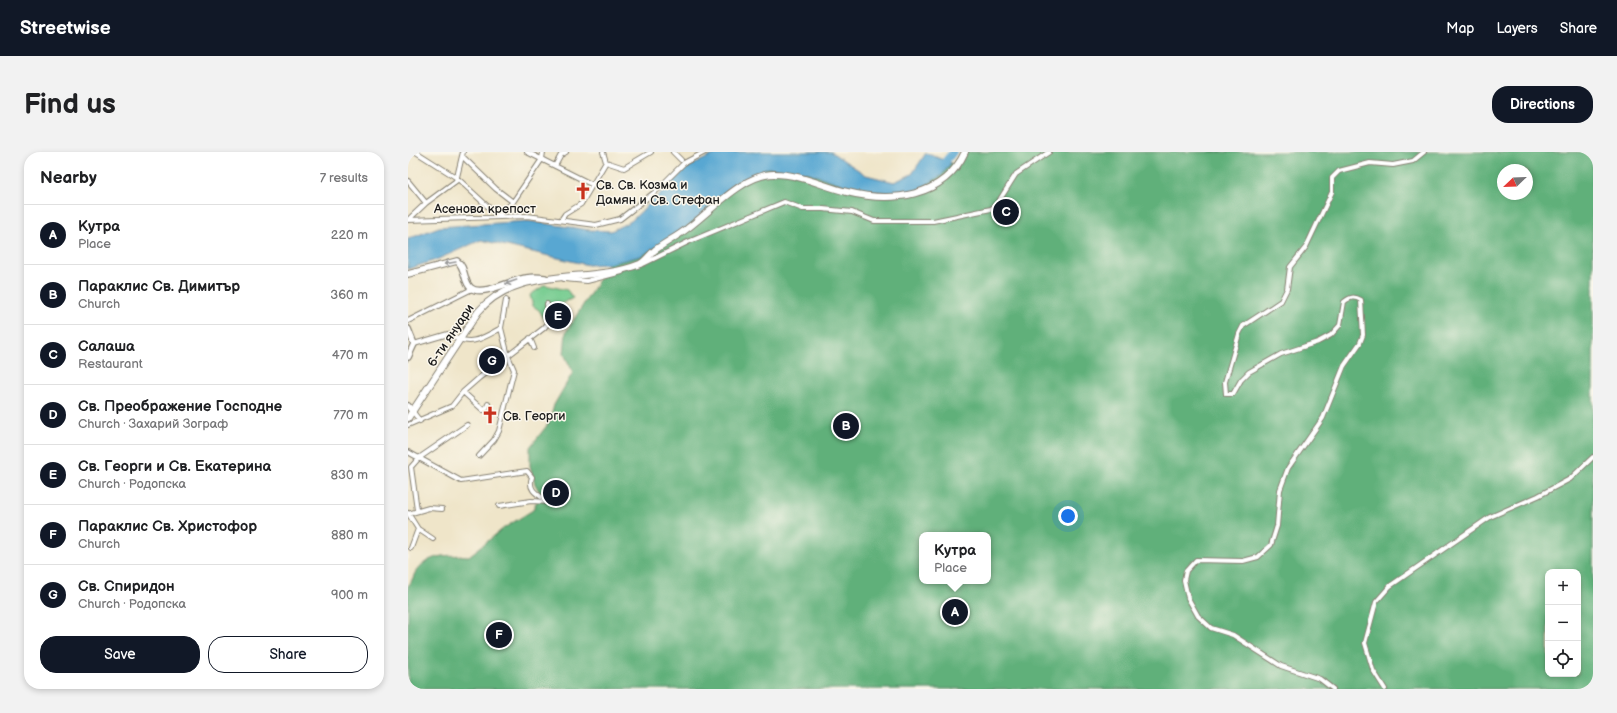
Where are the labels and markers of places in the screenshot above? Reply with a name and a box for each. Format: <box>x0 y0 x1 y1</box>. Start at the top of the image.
place label: Св. Св. Козма и Дамян и Св. Стефан <box>596 177 720 208</box>
church icon: Св. Св. Козма и Дамян и Св. Стефан <box>573 181 593 201</box>
pin: C <box>993 197 1019 227</box>
pin: E <box>545 301 571 331</box>
pin: G <box>479 346 505 376</box>
church icon: Св. Георги <box>480 405 500 425</box>
place label: Св. Георги <box>503 408 566 424</box>
pin: B <box>833 411 859 441</box>
pin: D <box>543 478 569 508</box>
pin: A <box>942 597 968 627</box>
pin: F <box>486 620 512 650</box>

